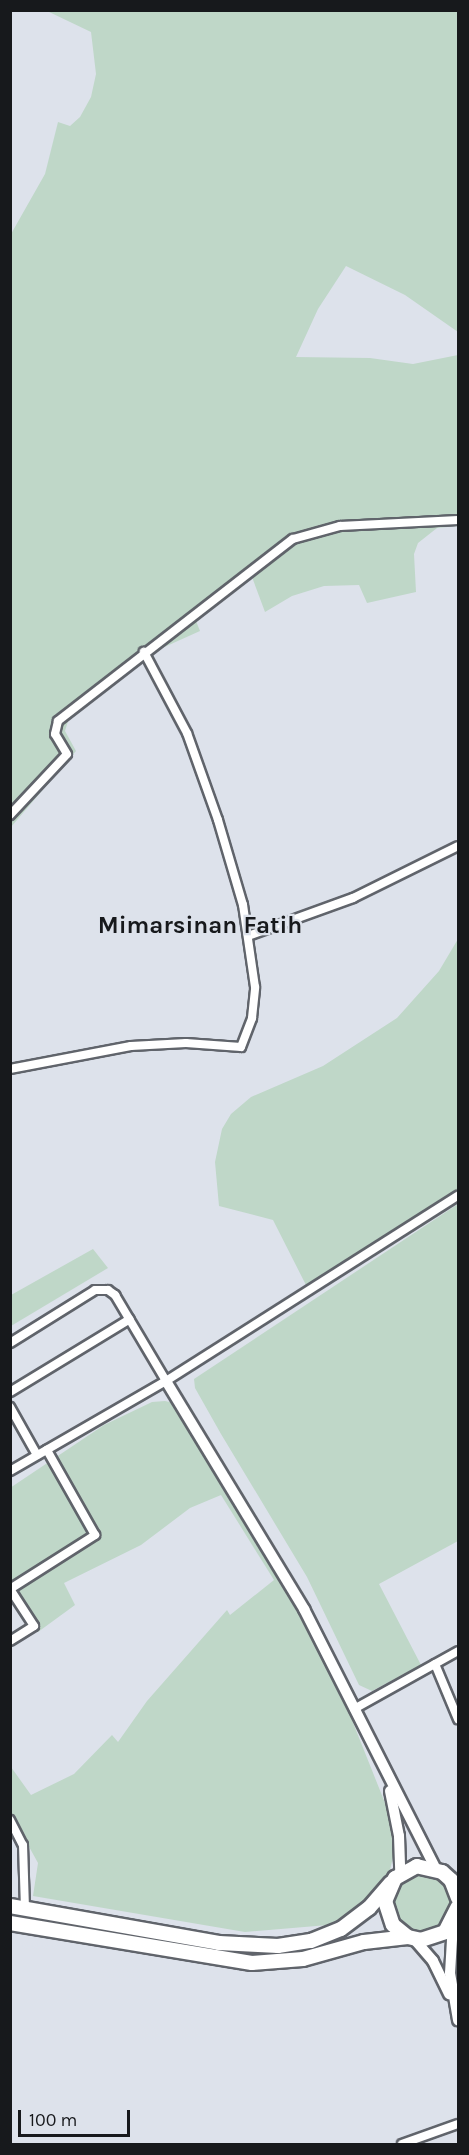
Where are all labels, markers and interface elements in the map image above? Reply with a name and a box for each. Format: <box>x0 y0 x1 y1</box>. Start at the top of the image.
district label: Mimarsinan Fatih <box>98 912 302 940</box>
scale bar <box>21 2098 134 2136</box>
text: 100 m <box>29 2109 77 2131</box>

